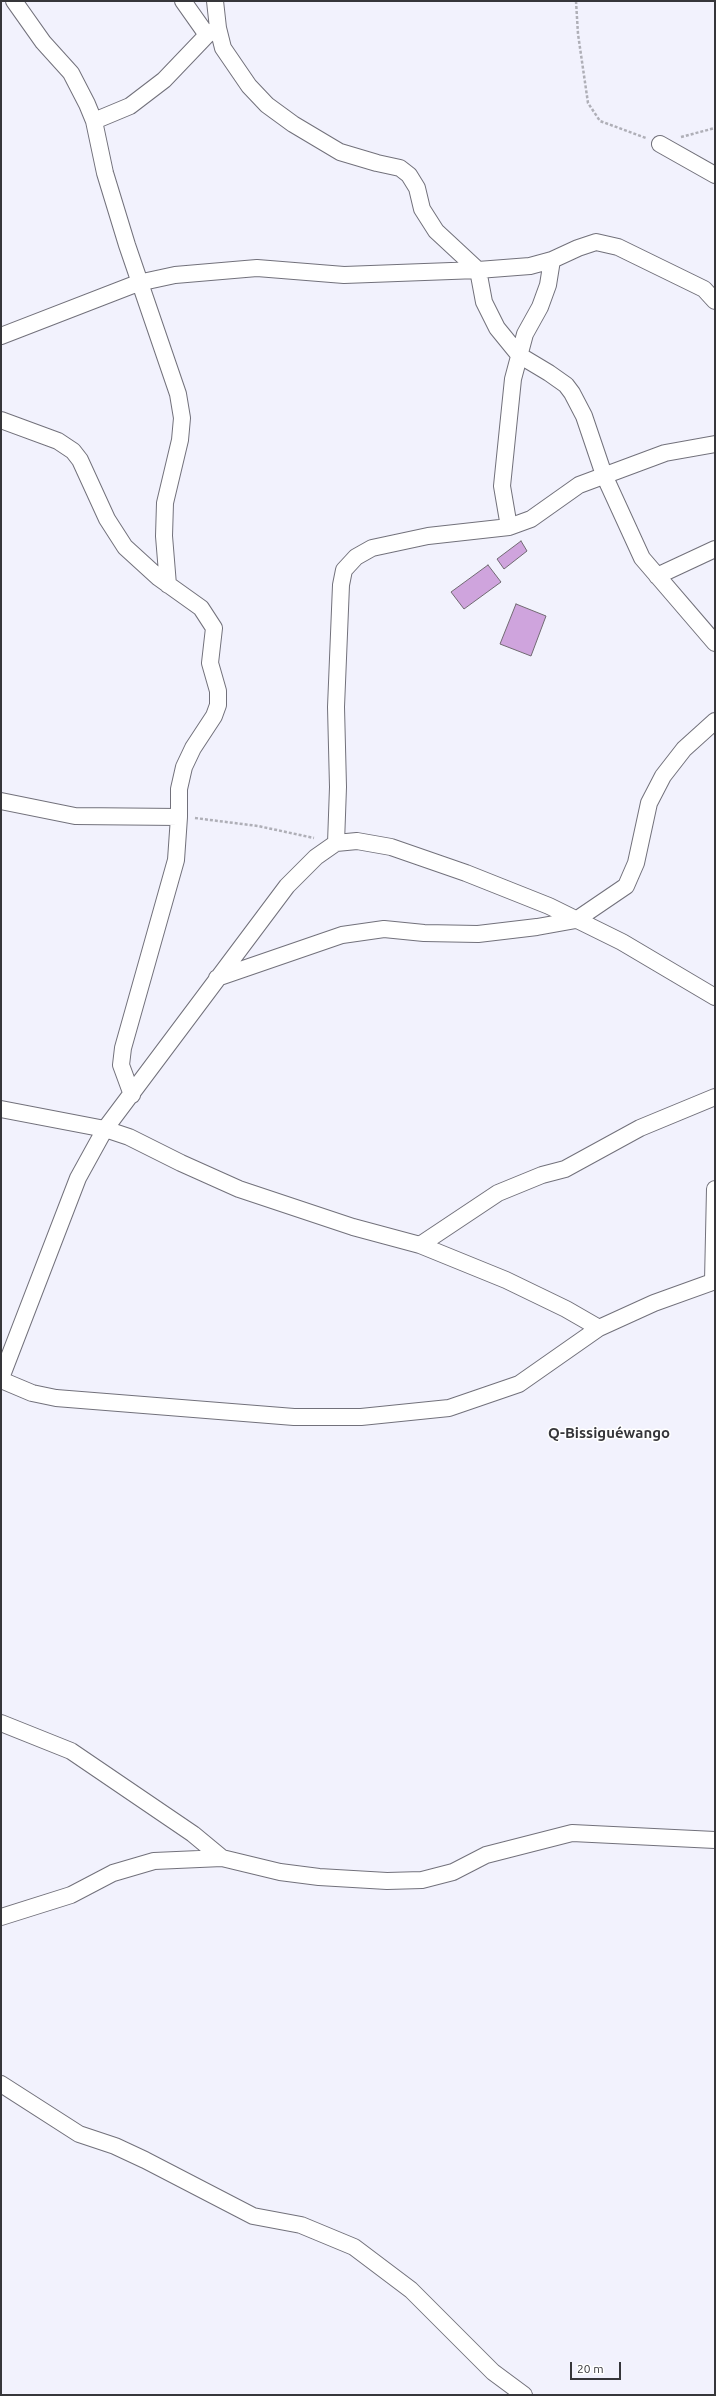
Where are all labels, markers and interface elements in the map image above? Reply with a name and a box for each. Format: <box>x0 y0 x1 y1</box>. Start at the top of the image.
district label: Q-Bissiguéwango <box>548 1424 670 1442</box>
scale bar <box>572 2354 623 2380</box>
text: 20 m <box>577 2362 604 2375</box>

